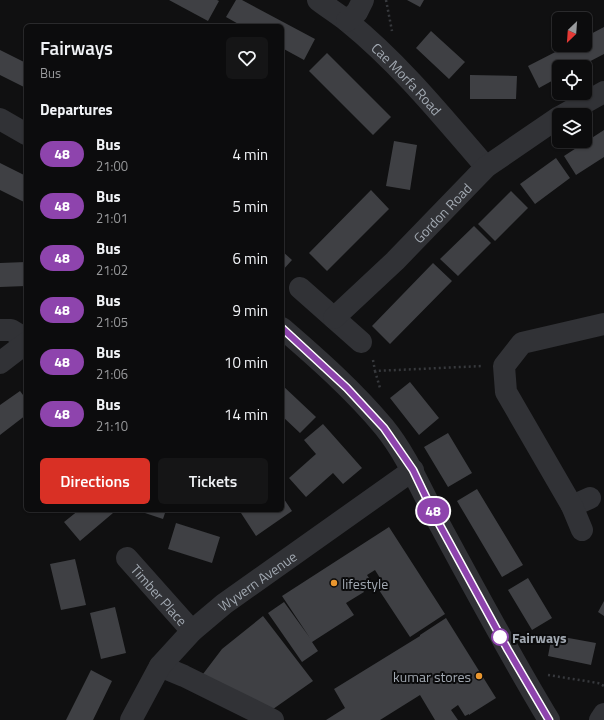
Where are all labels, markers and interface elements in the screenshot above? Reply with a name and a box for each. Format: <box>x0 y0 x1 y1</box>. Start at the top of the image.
north arrow <box>552 12 592 52</box>
map controls <box>552 12 592 148</box>
text: Fairways <box>40 33 113 62</box>
button: heart <box>226 37 268 79</box>
street label: Cae Morfa Road <box>367 37 447 120</box>
button: locate <box>552 60 592 100</box>
text: Bus <box>40 63 61 83</box>
text: Departures <box>40 98 113 121</box>
button: layers <box>552 108 592 148</box>
text: Bus <box>96 133 121 156</box>
text: 48 <box>54 143 70 164</box>
text: 4 min <box>232 143 268 166</box>
text: 21:00 <box>96 156 128 176</box>
street label: Gordon Road <box>408 178 476 247</box>
text: Bus <box>96 185 121 208</box>
text: 48 <box>54 195 70 216</box>
text: 5 min <box>232 195 268 218</box>
text: 21:01 <box>96 208 128 228</box>
text: Bus <box>96 237 121 260</box>
text: 48 <box>54 247 70 268</box>
text: 6 min <box>232 247 268 270</box>
text: 21:02 <box>96 260 128 280</box>
text: Bus <box>96 289 121 312</box>
text: 48 <box>54 299 70 320</box>
text: 9 min <box>232 299 268 322</box>
text: 21:05 <box>96 312 128 332</box>
text: Bus <box>96 341 121 364</box>
text: 48 <box>54 351 70 372</box>
text: 10 min <box>224 351 268 374</box>
text: 21:06 <box>96 364 128 384</box>
text: Bus <box>96 393 121 416</box>
text: 48 <box>54 403 70 424</box>
text: 14 min <box>224 403 268 426</box>
text: 21:10 <box>96 416 128 436</box>
button: Directions <box>40 458 150 504</box>
button: Tickets <box>158 458 268 504</box>
line badge: 48 <box>415 498 451 524</box>
text: 48 <box>425 500 441 521</box>
street label: Wyvern Avenue <box>213 545 301 616</box>
street label: Timber Place <box>126 559 193 630</box>
place label: lifestyle <box>342 573 388 594</box>
marker: lifestyle <box>329 578 339 588</box>
place label: Fairways <box>512 627 567 648</box>
marker: Fairways <box>491 628 509 646</box>
place label: kumar stores <box>393 666 471 687</box>
marker: kumar stores <box>474 671 484 681</box>

